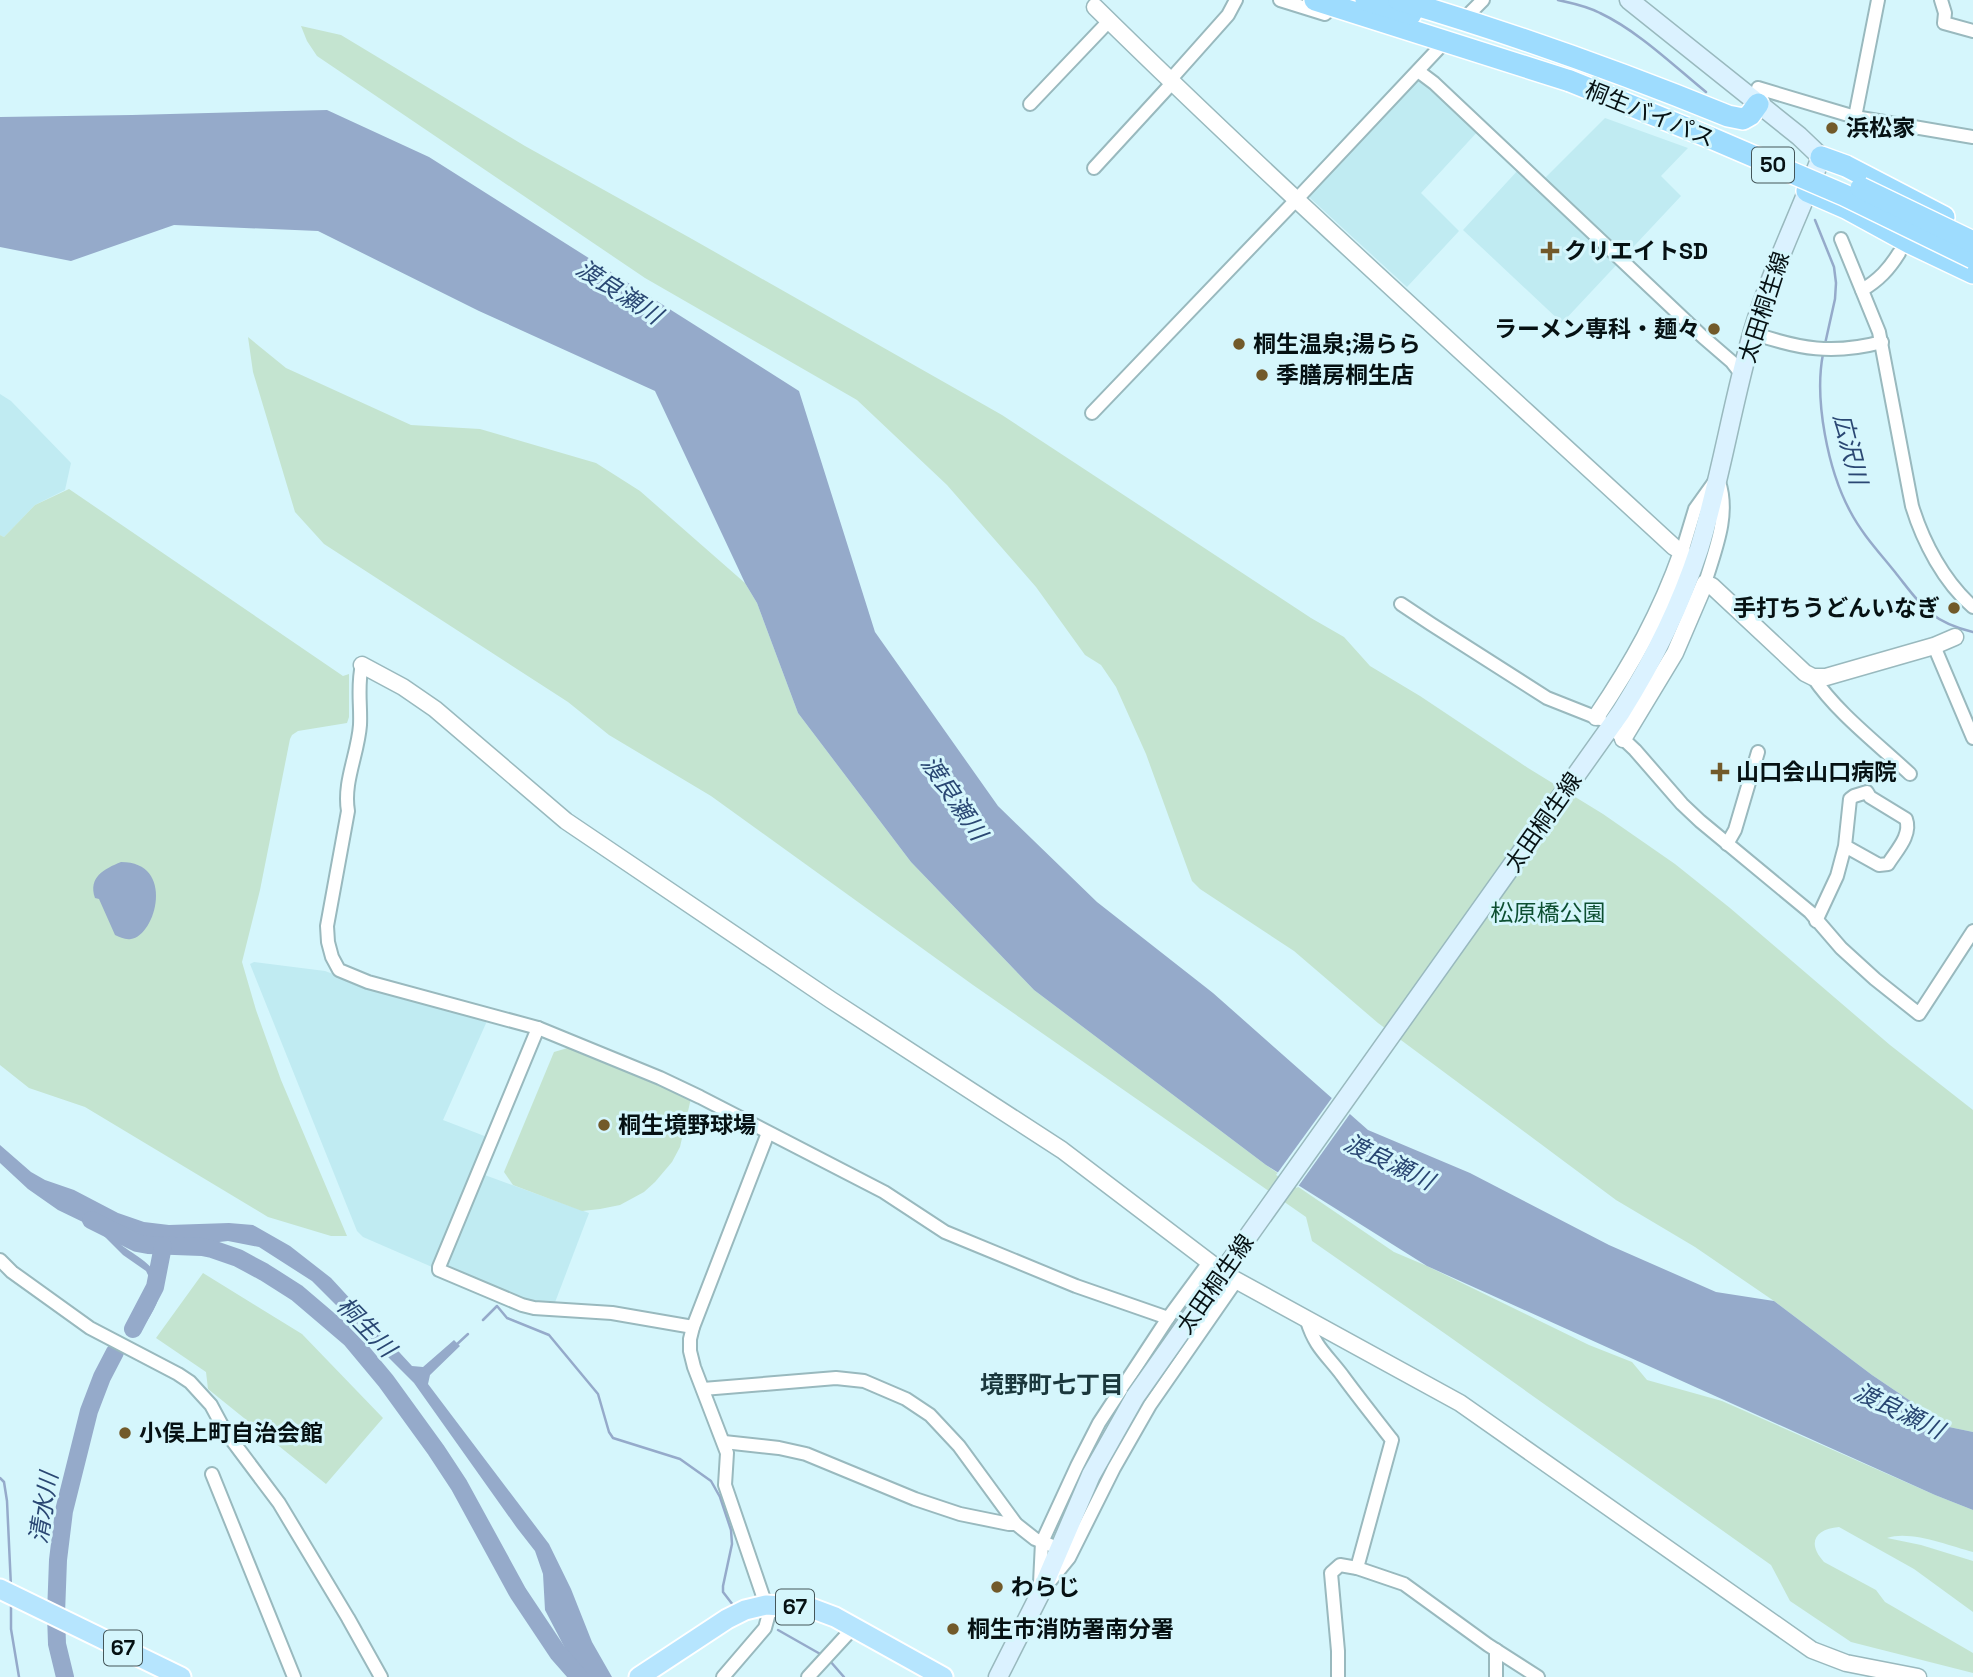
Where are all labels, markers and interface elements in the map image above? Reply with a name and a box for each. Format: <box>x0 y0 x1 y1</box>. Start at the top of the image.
street label: 桐生バイパス <box>1581 74 1719 154</box>
place label: 浜松家 <box>1846 113 1915 143</box>
marker: 浜松家 <box>1824 120 1840 136</box>
road number: 50 <box>1752 148 1794 182</box>
place label: クリエイトSD <box>1564 236 1708 266</box>
marker: クリエイトSD <box>1542 243 1558 259</box>
street label: 太田桐生線 <box>1732 248 1796 366</box>
water label: 渡良瀬川 <box>571 252 670 332</box>
place label: ラーメン専科・麺々 <box>1494 314 1700 344</box>
marker: ラーメン専科・麺々 <box>1706 321 1722 337</box>
place label: 桐生温泉;湯らら <box>1253 329 1421 359</box>
marker: 桐生温泉;湯らら <box>1231 336 1247 352</box>
place label: 季膳房桐生店 <box>1276 360 1414 390</box>
marker: 季膳房桐生店 <box>1254 367 1270 383</box>
water label: 広沢川 <box>1827 410 1875 490</box>
place label: 手打ちうどんいなぎ <box>1733 593 1940 623</box>
marker: 手打ちうどんいなぎ <box>1946 600 1962 616</box>
water label: 渡良瀬川 <box>915 749 996 849</box>
place label: 山口会山口病院 <box>1736 757 1897 787</box>
marker: 山口会山口病院 <box>1710 762 1730 782</box>
street label: 太田桐生線 <box>1498 766 1588 878</box>
park label: 松原橋公園 <box>1491 898 1606 928</box>
place label: 桐生境野球場 <box>618 1110 756 1140</box>
marker: 桐生境野球場 <box>596 1117 612 1133</box>
water label: 渡良瀬川 <box>1339 1127 1442 1198</box>
street label: 太田桐生線 <box>1170 1228 1260 1340</box>
water label: 桐生川 <box>330 1290 405 1365</box>
district label: 境野町七丁目 <box>980 1369 1124 1400</box>
water label: 渡良瀬川 <box>1849 1376 1952 1447</box>
place label: 小俣上町自治会館 <box>139 1418 323 1448</box>
marker: 小俣上町自治会館 <box>117 1425 133 1441</box>
water label: 清水川 <box>23 1467 65 1546</box>
place label: わらじ <box>1011 1572 1080 1602</box>
marker: わらじ <box>989 1579 1005 1595</box>
road number: 67 <box>776 1590 814 1624</box>
place label: 桐生市消防署南分署 <box>967 1614 1174 1644</box>
marker: 桐生市消防署南分署 <box>945 1621 961 1637</box>
road number: 67 <box>104 1630 142 1666</box>

